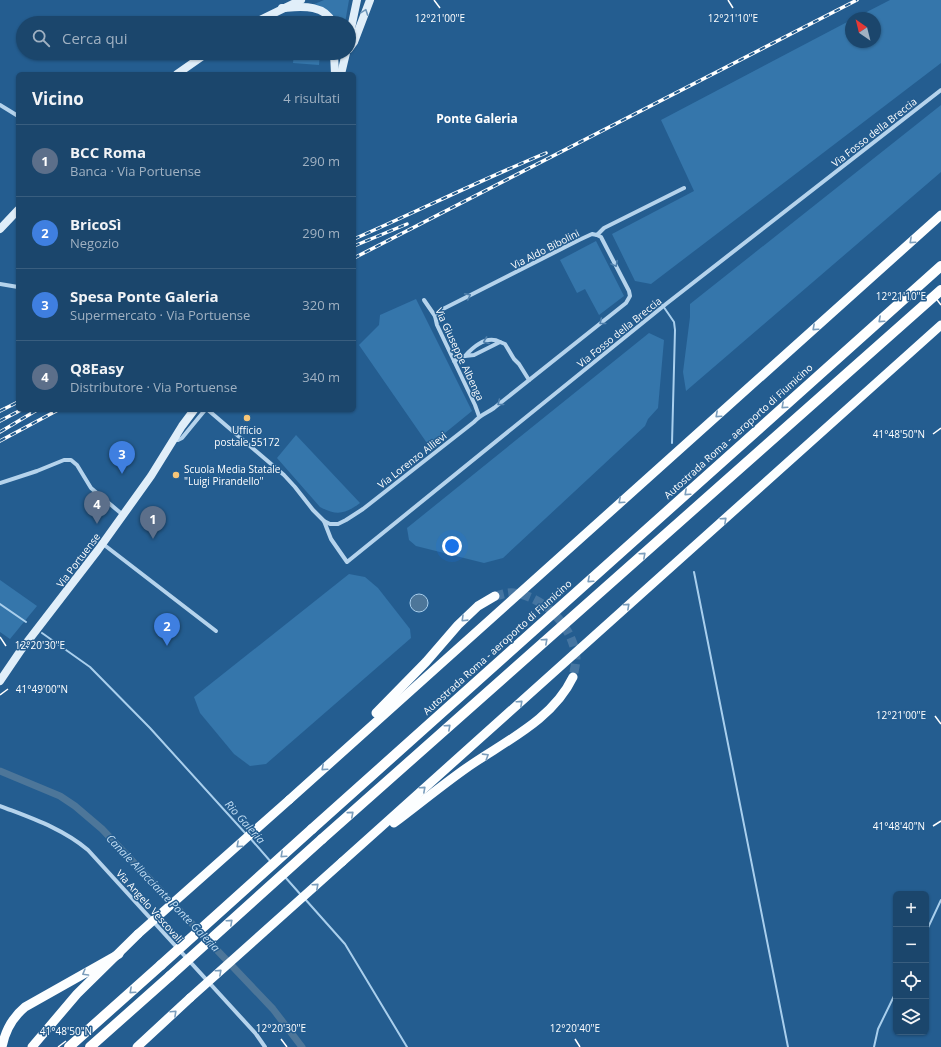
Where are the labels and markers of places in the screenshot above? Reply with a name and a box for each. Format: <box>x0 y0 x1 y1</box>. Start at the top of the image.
marker: Ufficio postale 55172 <box>242 413 252 423</box>
place label: Ufficio postale 55172 <box>214 423 280 449</box>
pin: 3 <box>109 441 135 474</box>
place label: Scuola Media Statale "Luigi Pirandello" <box>184 462 281 488</box>
marker: Scuola Media Statale "Luigi Pirandello" <box>171 470 181 480</box>
pin: 4 <box>84 491 110 524</box>
pin: 1 <box>140 506 166 539</box>
pin: 2 <box>154 613 180 646</box>

